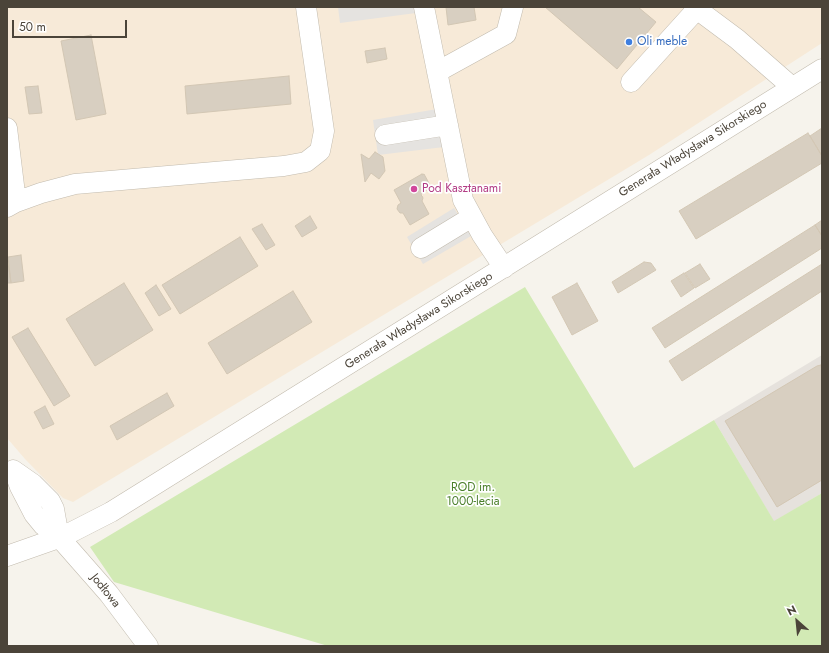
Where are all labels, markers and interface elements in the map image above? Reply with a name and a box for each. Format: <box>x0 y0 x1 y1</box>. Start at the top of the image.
scale bar <box>14 12 129 38</box>
text: 50 m <box>19 18 46 36</box>
place label: Oli meble <box>637 35 687 49</box>
marker: Oli meble <box>624 37 634 47</box>
street label: Generała Władysława Sikorskiego <box>616 97 770 201</box>
place label: Pod Kasztanami <box>422 182 501 196</box>
marker: Pod Kasztanami <box>409 184 419 194</box>
street label: Generała Władysława Sikorskiego <box>342 269 496 373</box>
park label: ROD im. 1000-lecia <box>446 481 500 509</box>
street label: Jodłowa <box>87 571 123 611</box>
north arrow <box>777 601 817 641</box>
text: N <box>784 601 799 619</box>

